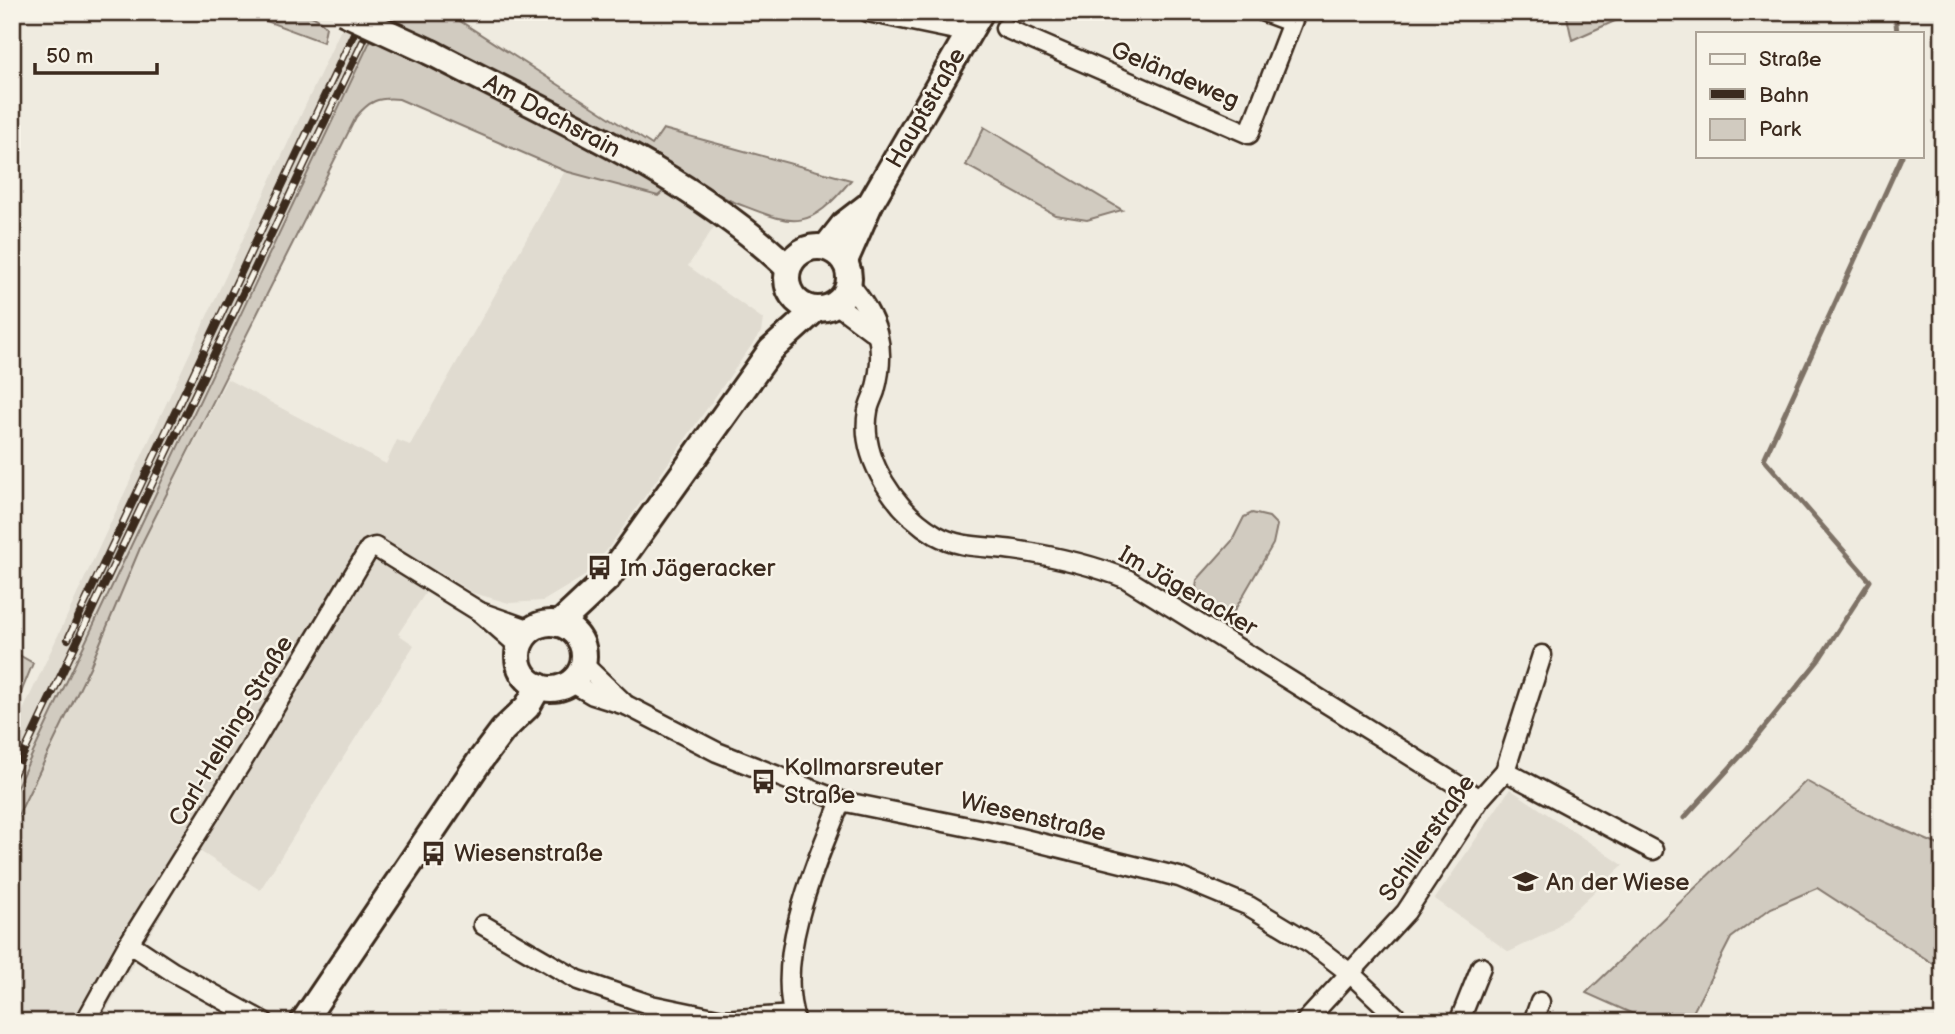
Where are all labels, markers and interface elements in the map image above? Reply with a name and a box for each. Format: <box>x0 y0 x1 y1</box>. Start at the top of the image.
scale bar <box>35 32 158 76</box>
legend <box>1696 32 1924 158</box>
street label: Geländeweg <box>1106 35 1244 115</box>
street label: Hauptstraße <box>880 43 972 173</box>
text: 50 m <box>46 44 93 69</box>
text: Straße <box>1759 47 1821 72</box>
street label: Am Dachsrain <box>479 68 625 164</box>
text: Bahn <box>1759 83 1809 108</box>
text: Park <box>1759 117 1802 142</box>
street label: Im Jägeracker <box>1114 540 1263 642</box>
bus stop icon: Im Jägeracker <box>586 554 614 582</box>
place label: Im Jägeracker <box>620 554 775 583</box>
street label: Carl-Helbing-Straße <box>163 630 299 832</box>
place label: Kollmarsreuter Straße <box>784 753 943 810</box>
bus stop icon: Kollmarsreuter Straße <box>750 767 778 795</box>
street label: Schillerstraße <box>1373 769 1481 907</box>
street label: Wiesenstraße <box>957 786 1109 848</box>
bus stop icon: Wiesenstraße <box>420 839 448 867</box>
place label: Wiesenstraße <box>454 839 603 868</box>
school or university icon: An der Wiese <box>1512 868 1540 896</box>
place label: An der Wiese <box>1546 868 1690 897</box>

